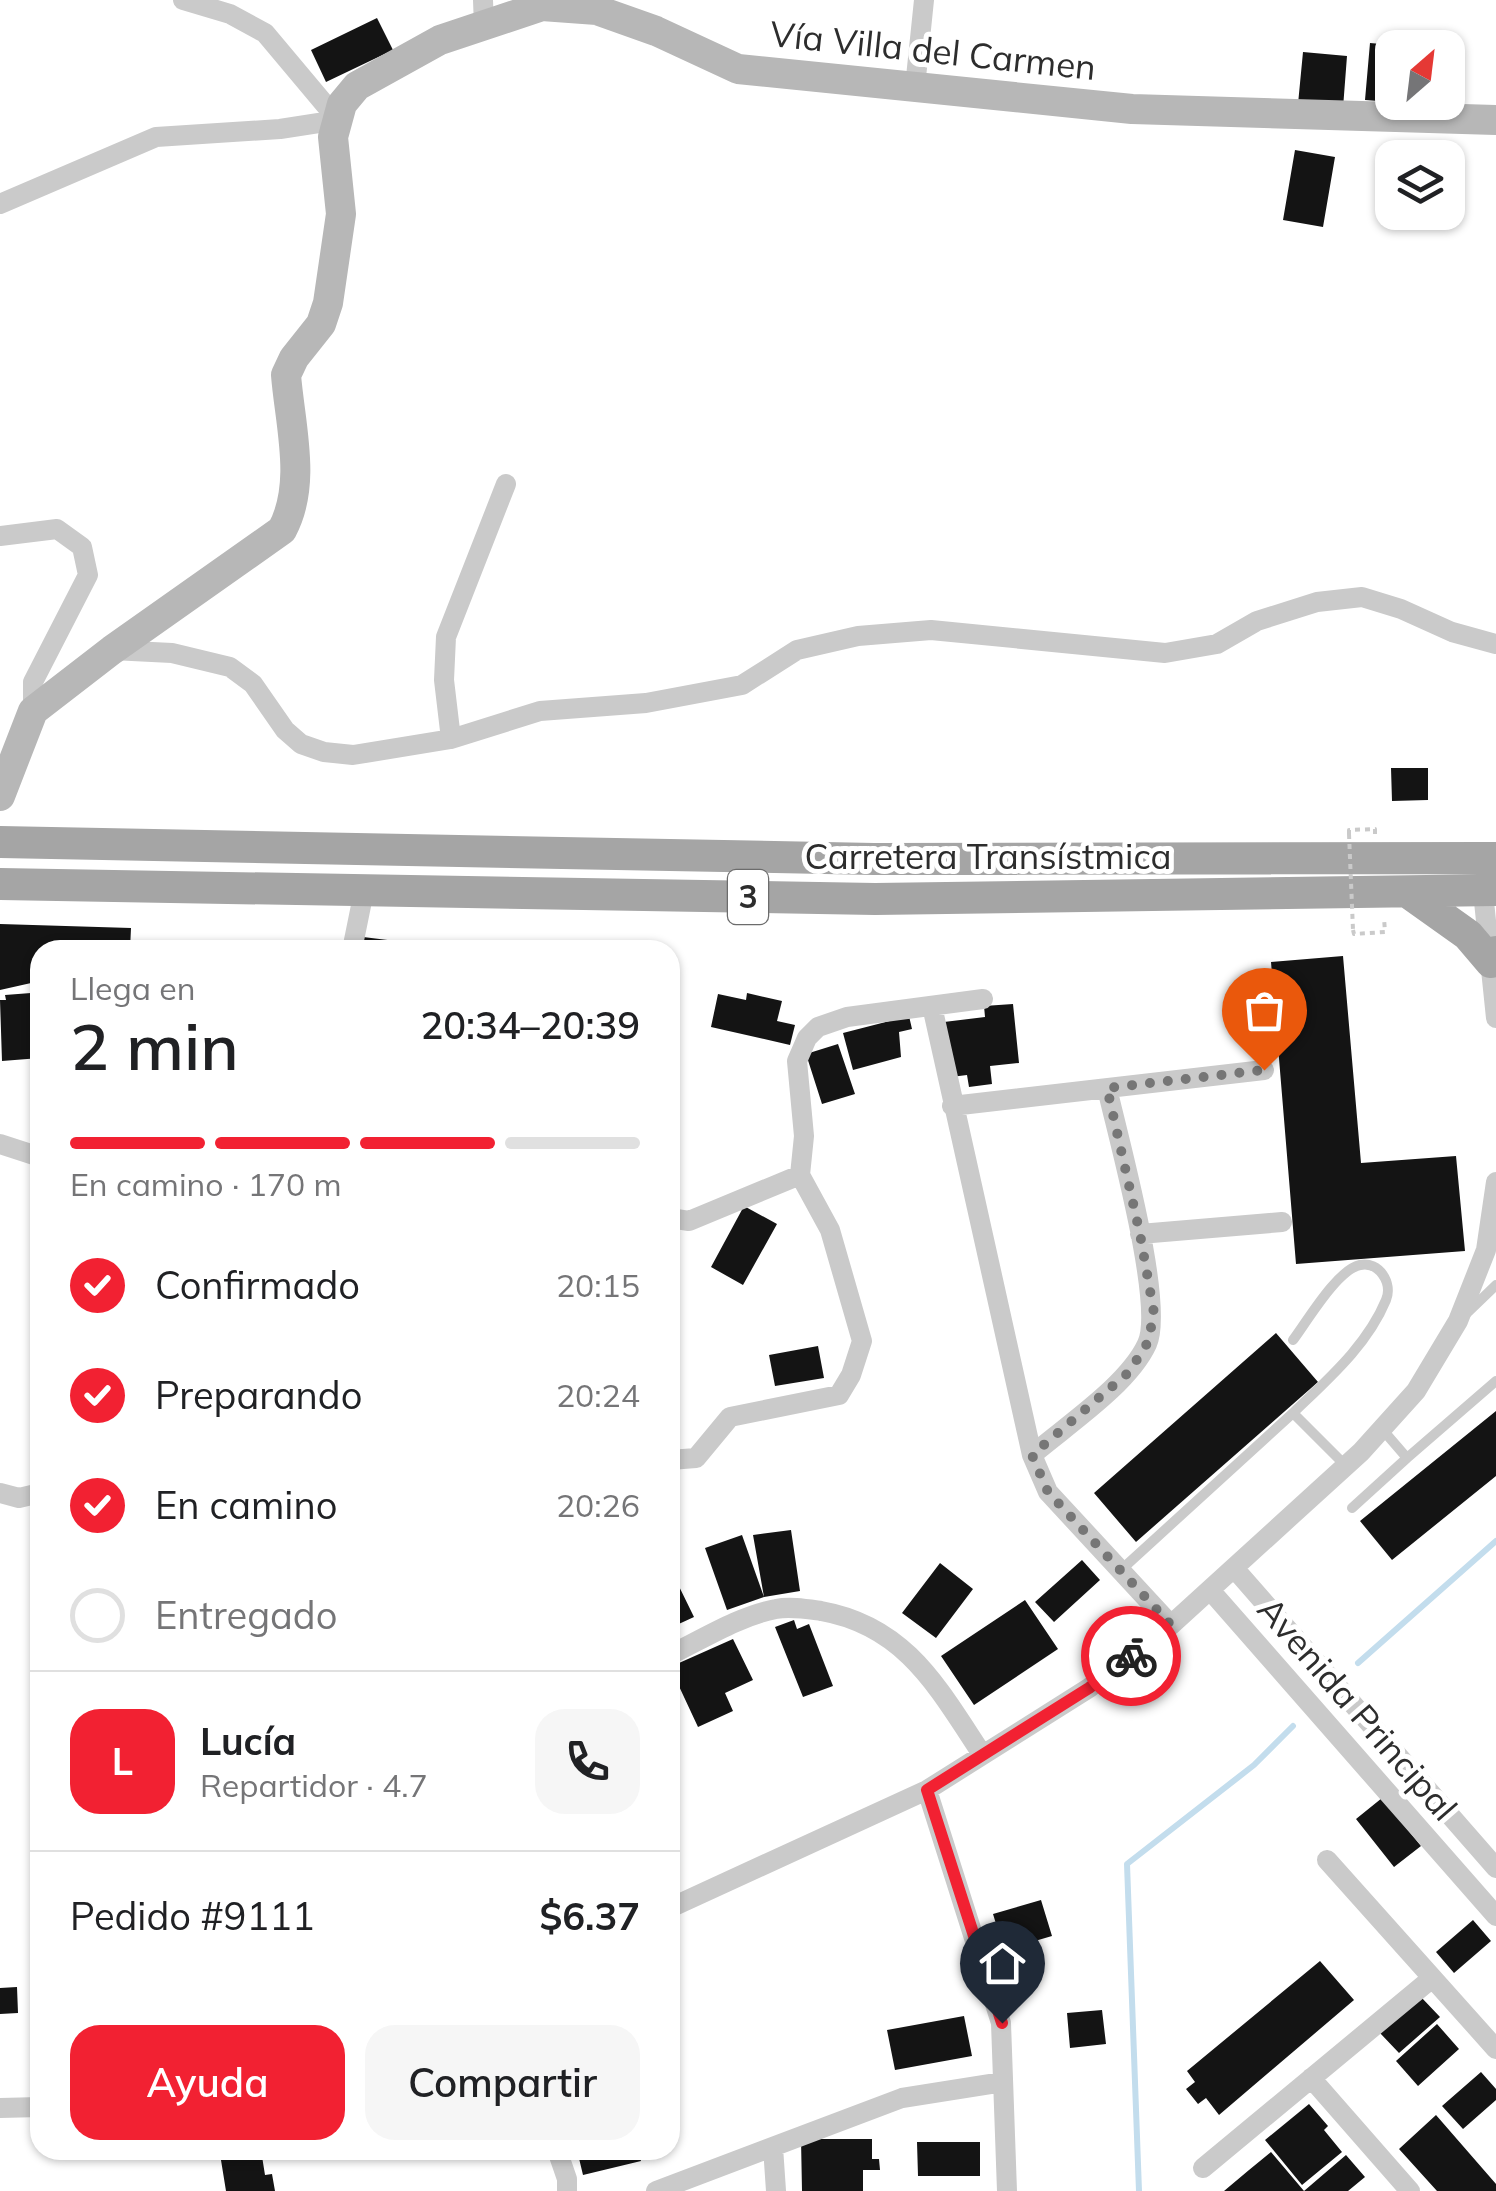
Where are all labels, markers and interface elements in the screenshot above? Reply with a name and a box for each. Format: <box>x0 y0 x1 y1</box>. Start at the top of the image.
street label: Vía Villa del Carmen <box>768 11 1098 89</box>
north arrow <box>1375 30 1465 120</box>
map controls <box>1375 30 1465 230</box>
button: layers <box>1375 140 1465 230</box>
street label: Carretera Transístmica <box>804 834 1172 878</box>
road number: 3 <box>728 870 768 924</box>
text: Llega en <box>70 968 195 1008</box>
pin <box>1222 968 1307 1071</box>
icon: bag <box>1237 983 1292 1038</box>
text: 20:34–20:39 <box>420 1001 640 1049</box>
text: 2 min <box>70 1005 239 1086</box>
text: En camino · 170 m <box>70 1164 342 1204</box>
icon: check <box>70 1258 125 1313</box>
text: Confirmado <box>155 1261 360 1309</box>
text: 20:15 <box>556 1265 640 1305</box>
icon: check <box>70 1368 125 1423</box>
text: Preparando <box>155 1371 362 1419</box>
text: 20:24 <box>556 1375 640 1415</box>
icon: check <box>70 1478 125 1533</box>
text: En camino <box>155 1481 337 1529</box>
text: 20:26 <box>556 1485 640 1525</box>
street label: Avenida Principal <box>1249 1587 1467 1829</box>
text: Entregado <box>155 1591 337 1639</box>
courier <box>1081 1606 1181 1706</box>
icon: bike <box>1104 1629 1159 1684</box>
button: phone <box>535 1709 640 1814</box>
text: Lucía <box>200 1717 296 1765</box>
text: L <box>112 1737 133 1785</box>
text: Repartidor · 4.7 <box>200 1765 428 1805</box>
text: Pedido #9111 <box>70 1892 315 1940</box>
text: $6.37 <box>539 1892 640 1940</box>
pin <box>960 1921 1045 2024</box>
icon: home <box>975 1936 1030 1991</box>
button: Ayuda <box>70 2025 345 2140</box>
button: Compartir <box>365 2025 640 2140</box>

